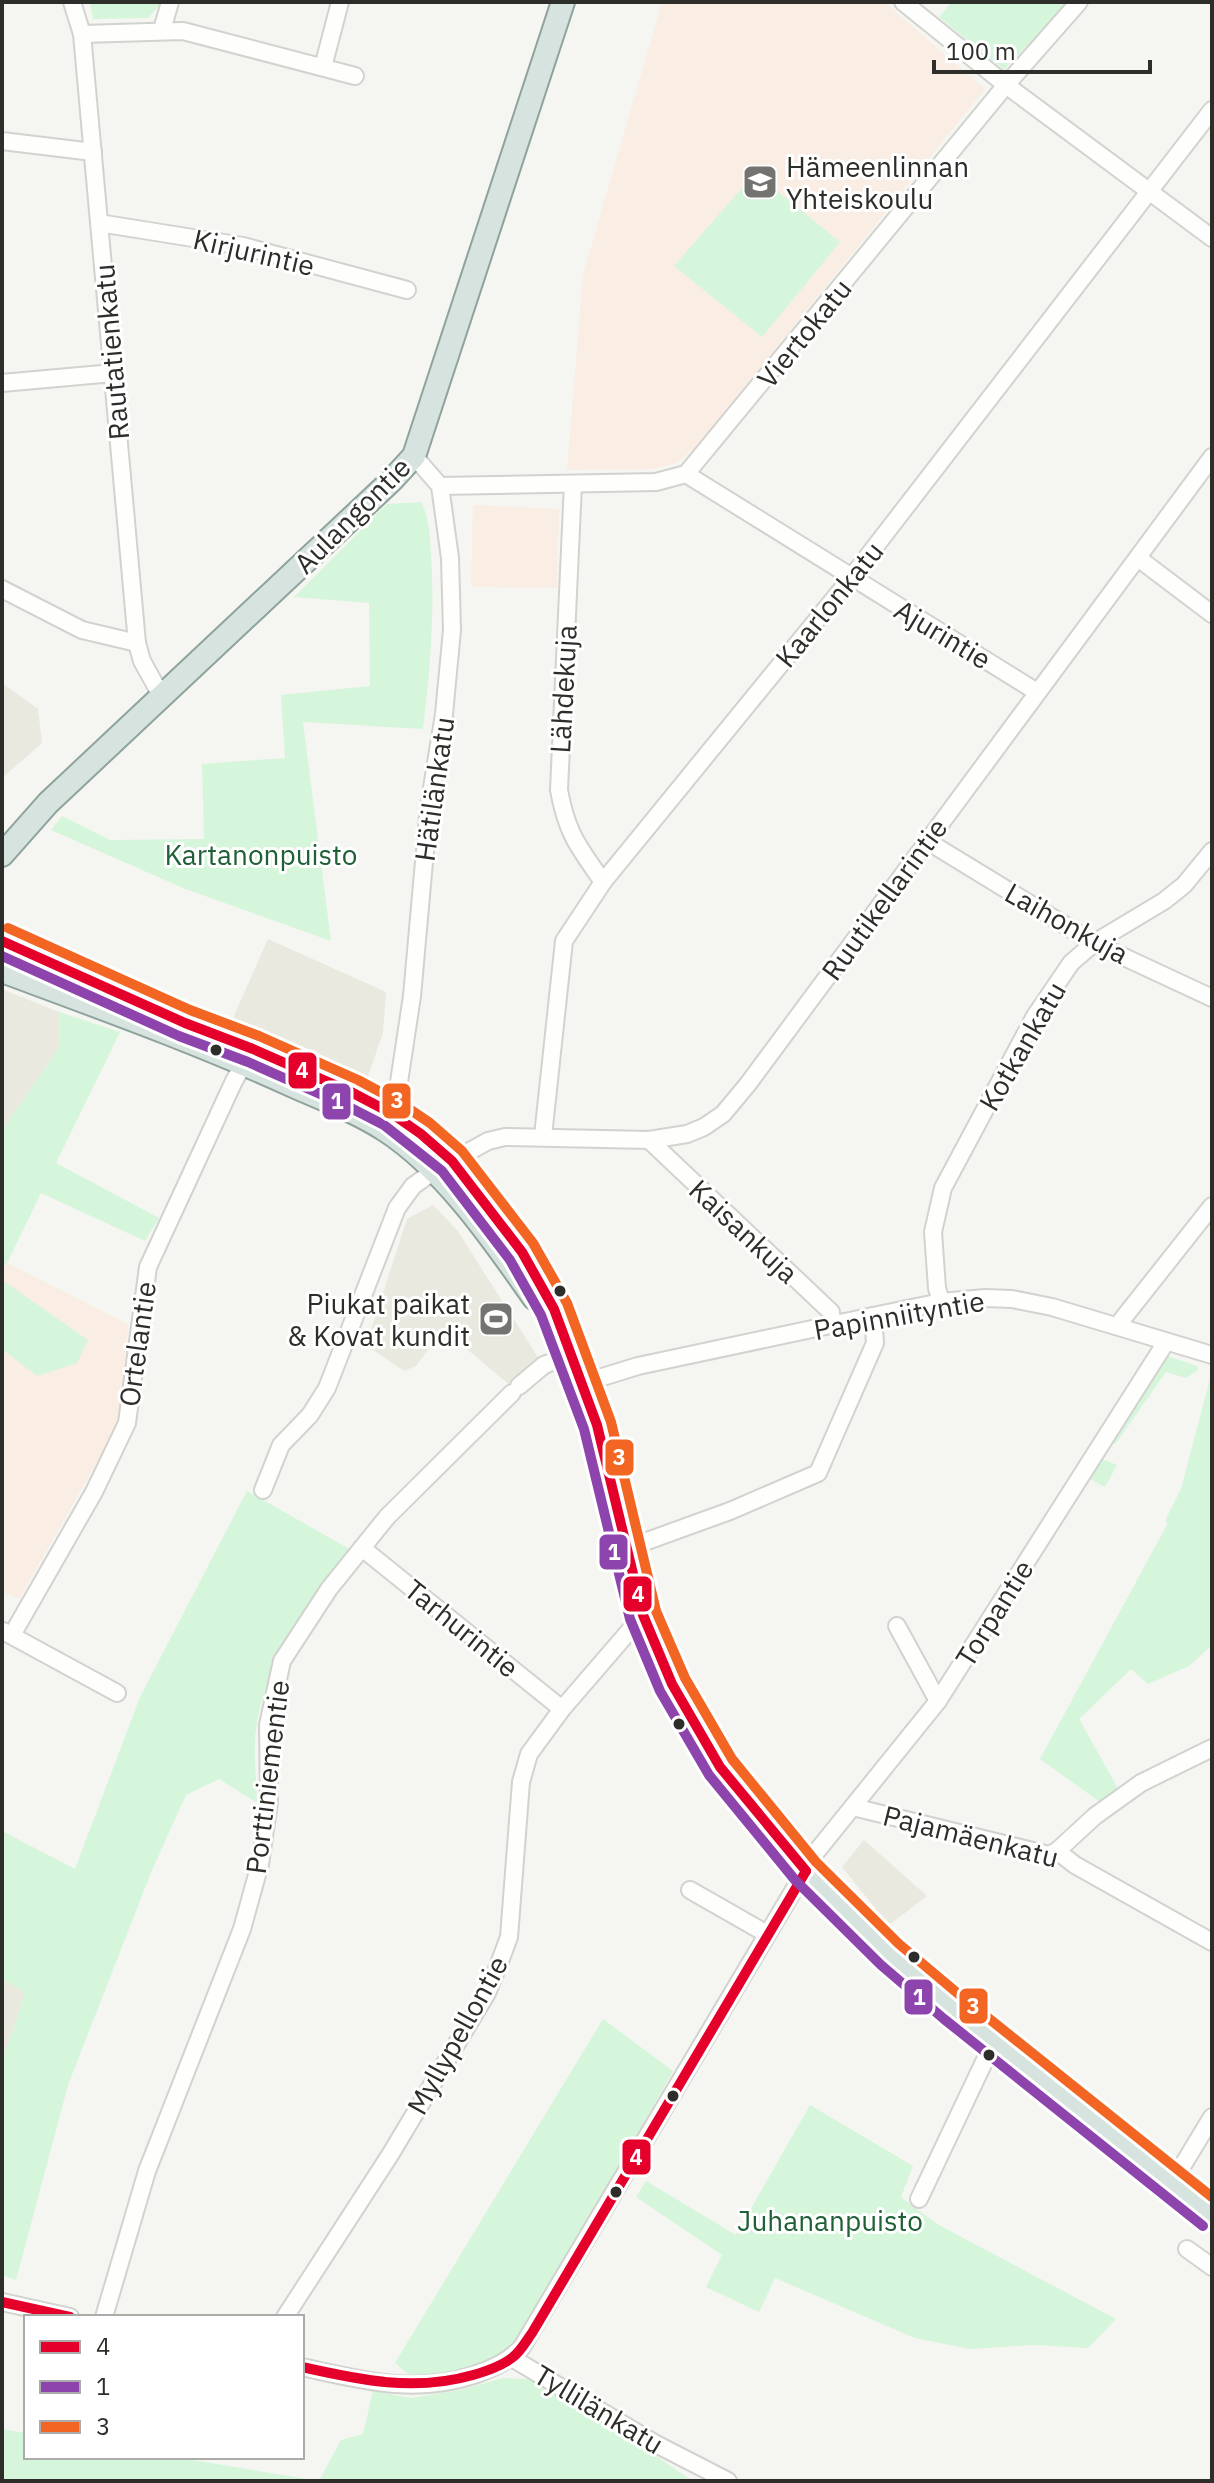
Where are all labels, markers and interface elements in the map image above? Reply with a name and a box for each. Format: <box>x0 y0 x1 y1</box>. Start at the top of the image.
scale bar <box>934 24 1150 74</box>
text: 100 m <box>946 35 1016 67</box>
place label: Hämeenlinnan Yhteiskoulu <box>786 148 969 217</box>
school or university icon: Hämeenlinnan Yhteiskoulu <box>741 163 779 201</box>
street label: Kirjurintie <box>190 220 318 284</box>
street label: Rautatienkatu <box>85 262 137 442</box>
street label: Viertokatu <box>749 271 859 395</box>
street label: Aulangontie <box>286 449 418 581</box>
street label: Kaarlonkatu <box>767 533 891 675</box>
street label: Ajurintie <box>888 591 998 677</box>
street label: Lähdekuja <box>541 624 585 754</box>
street label: Hätilänkatu <box>406 714 462 864</box>
street label: Ruutikellarintie <box>813 811 955 987</box>
park label: Kartanonpuisto <box>165 836 357 873</box>
street label: Laihonkuja <box>999 874 1135 972</box>
street label: Kotkankatu <box>970 975 1074 1117</box>
unlabelled marker <box>208 1042 224 1058</box>
line badge: 4 <box>287 1051 318 1090</box>
text: 4 <box>295 1055 309 1084</box>
line badge: 1 <box>321 1082 352 1121</box>
line badge: 3 <box>381 1082 412 1120</box>
text: 3 <box>390 1085 404 1114</box>
text: 1 <box>330 1086 344 1115</box>
street label: Kaisankuja <box>682 1171 806 1291</box>
street label: Ortelantie <box>110 1279 164 1409</box>
street label: Papinniityntie <box>811 1282 987 1348</box>
unlabelled marker <box>552 1283 568 1299</box>
place label: Piukat paikat & Kovat kundit <box>287 1285 470 1354</box>
sports icon: Piukat paikat & Kovat kundit <box>477 1300 515 1338</box>
line badge: 3 <box>604 1438 635 1477</box>
text: 3 <box>612 1442 626 1471</box>
line badge: 1 <box>598 1533 629 1571</box>
text: 1 <box>607 1537 621 1566</box>
street label: Torpantie <box>947 1553 1041 1673</box>
street label: Tarhurintie <box>397 1571 527 1685</box>
line badge: 4 <box>622 1575 653 1613</box>
text: 4 <box>631 1579 645 1608</box>
street label: Porttiniementie <box>237 1678 297 1876</box>
unlabelled marker <box>671 1716 687 1732</box>
street label: Pajamäenkatu <box>879 1796 1063 1876</box>
street label: Myllypellontie <box>398 1949 516 2121</box>
unlabelled marker <box>906 1949 922 1965</box>
line badge: 1 <box>903 1978 934 2016</box>
text: 1 <box>912 1982 926 2011</box>
line badge: 3 <box>958 1987 989 2025</box>
text: 3 <box>966 1991 980 2020</box>
unlabelled marker <box>981 2047 997 2063</box>
unlabelled marker <box>665 2088 681 2104</box>
line badge: 4 <box>621 2138 652 2176</box>
text: 4 <box>629 2142 643 2171</box>
unlabelled marker <box>608 2184 624 2200</box>
park label: Juhananpuisto <box>737 2202 923 2239</box>
legend <box>24 2315 304 2459</box>
text: 4 <box>96 2330 110 2362</box>
street label: Tyllilänkatu <box>527 2356 671 2462</box>
text: 1 <box>96 2370 110 2402</box>
text: 3 <box>96 2410 110 2442</box>

